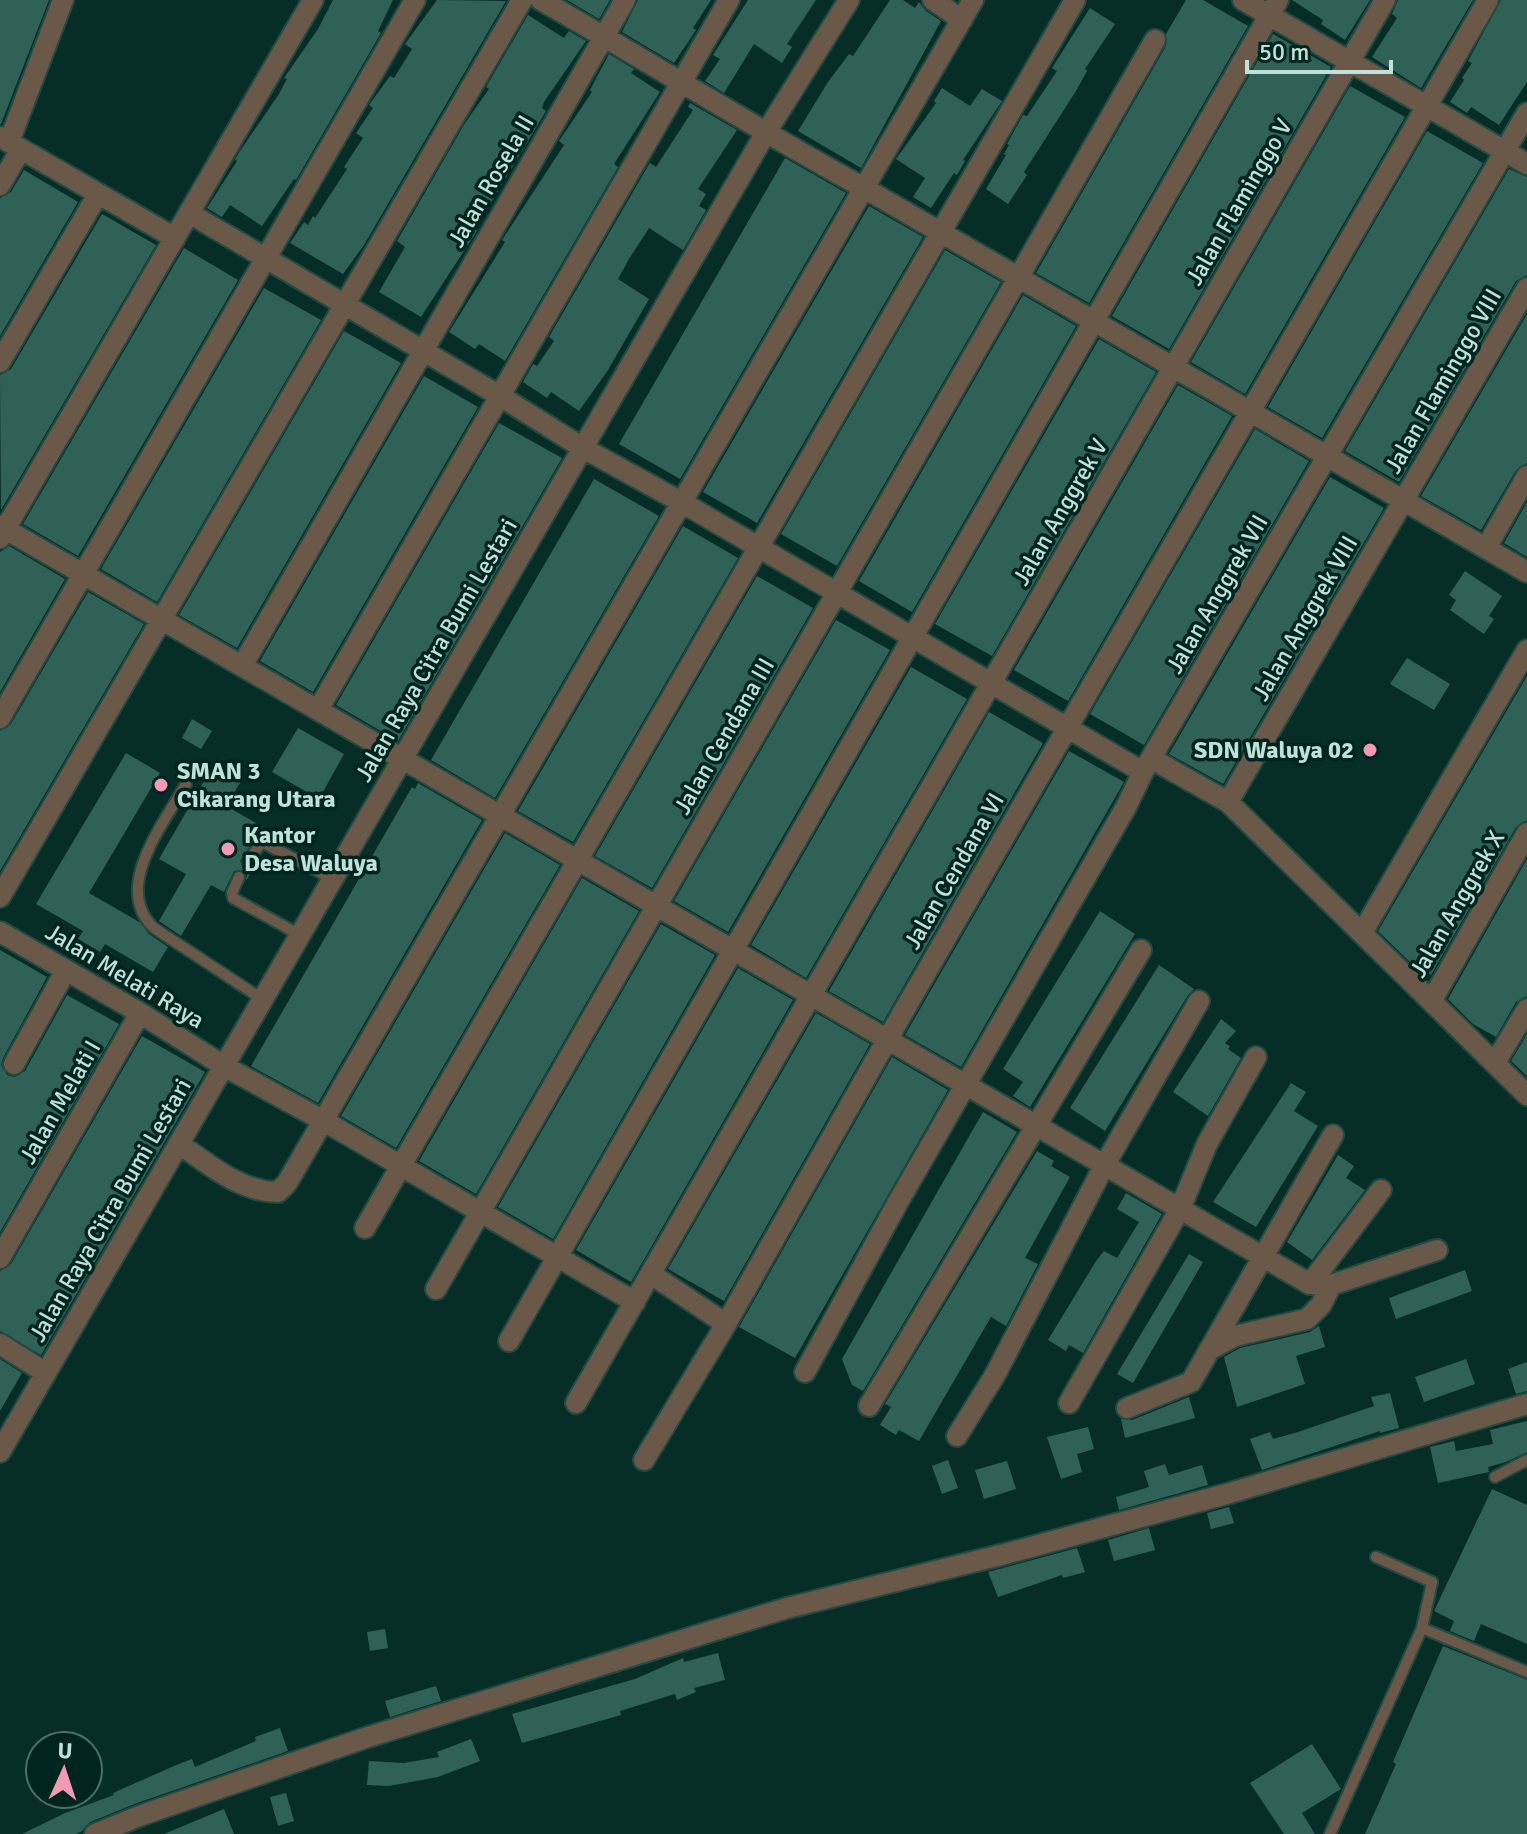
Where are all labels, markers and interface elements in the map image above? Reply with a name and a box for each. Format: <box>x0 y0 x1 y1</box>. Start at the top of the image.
scale bar <box>1247 24 1391 74</box>
text: 50 m <box>1259 37 1309 67</box>
street label: Jalan Rosela II <box>441 110 541 252</box>
street label: Jalan Flaminggo V <box>1179 113 1299 291</box>
street label: Jalan Flaminggo VIII <box>1378 283 1508 479</box>
street label: Jalan Anggrek V <box>1006 433 1114 591</box>
street label: Jalan Anggrek VII <box>1159 509 1275 679</box>
street label: Jalan Raya Citra Bumi Lestari <box>348 513 524 787</box>
street label: Jalan Anggrek VIII <box>1246 530 1364 706</box>
street label: Jalan Cendana III <box>667 652 781 820</box>
place label: SDN Waluya 02 <box>1194 735 1354 765</box>
marker: SDN Waluya 02 <box>1361 741 1379 759</box>
place label: SMAN 3 Cikarang Utara <box>177 756 336 814</box>
marker: SMAN 3 Cikarang Utara <box>152 776 170 794</box>
street label: Jalan Cendana VI <box>897 787 1011 955</box>
place label: Kantor Desa Waluya <box>244 820 378 878</box>
street label: Jalan Anggrek X <box>1403 825 1511 983</box>
marker: Kantor Desa Waluya <box>219 840 237 858</box>
street label: Jalan Melati Raya <box>40 917 210 1035</box>
street label: Jalan Melati I <box>13 1035 107 1169</box>
street label: Jalan Raya Citra Bumi Lestari <box>22 1073 198 1347</box>
north arrow <box>24 1730 104 1810</box>
text: U <box>57 1737 73 1764</box>

